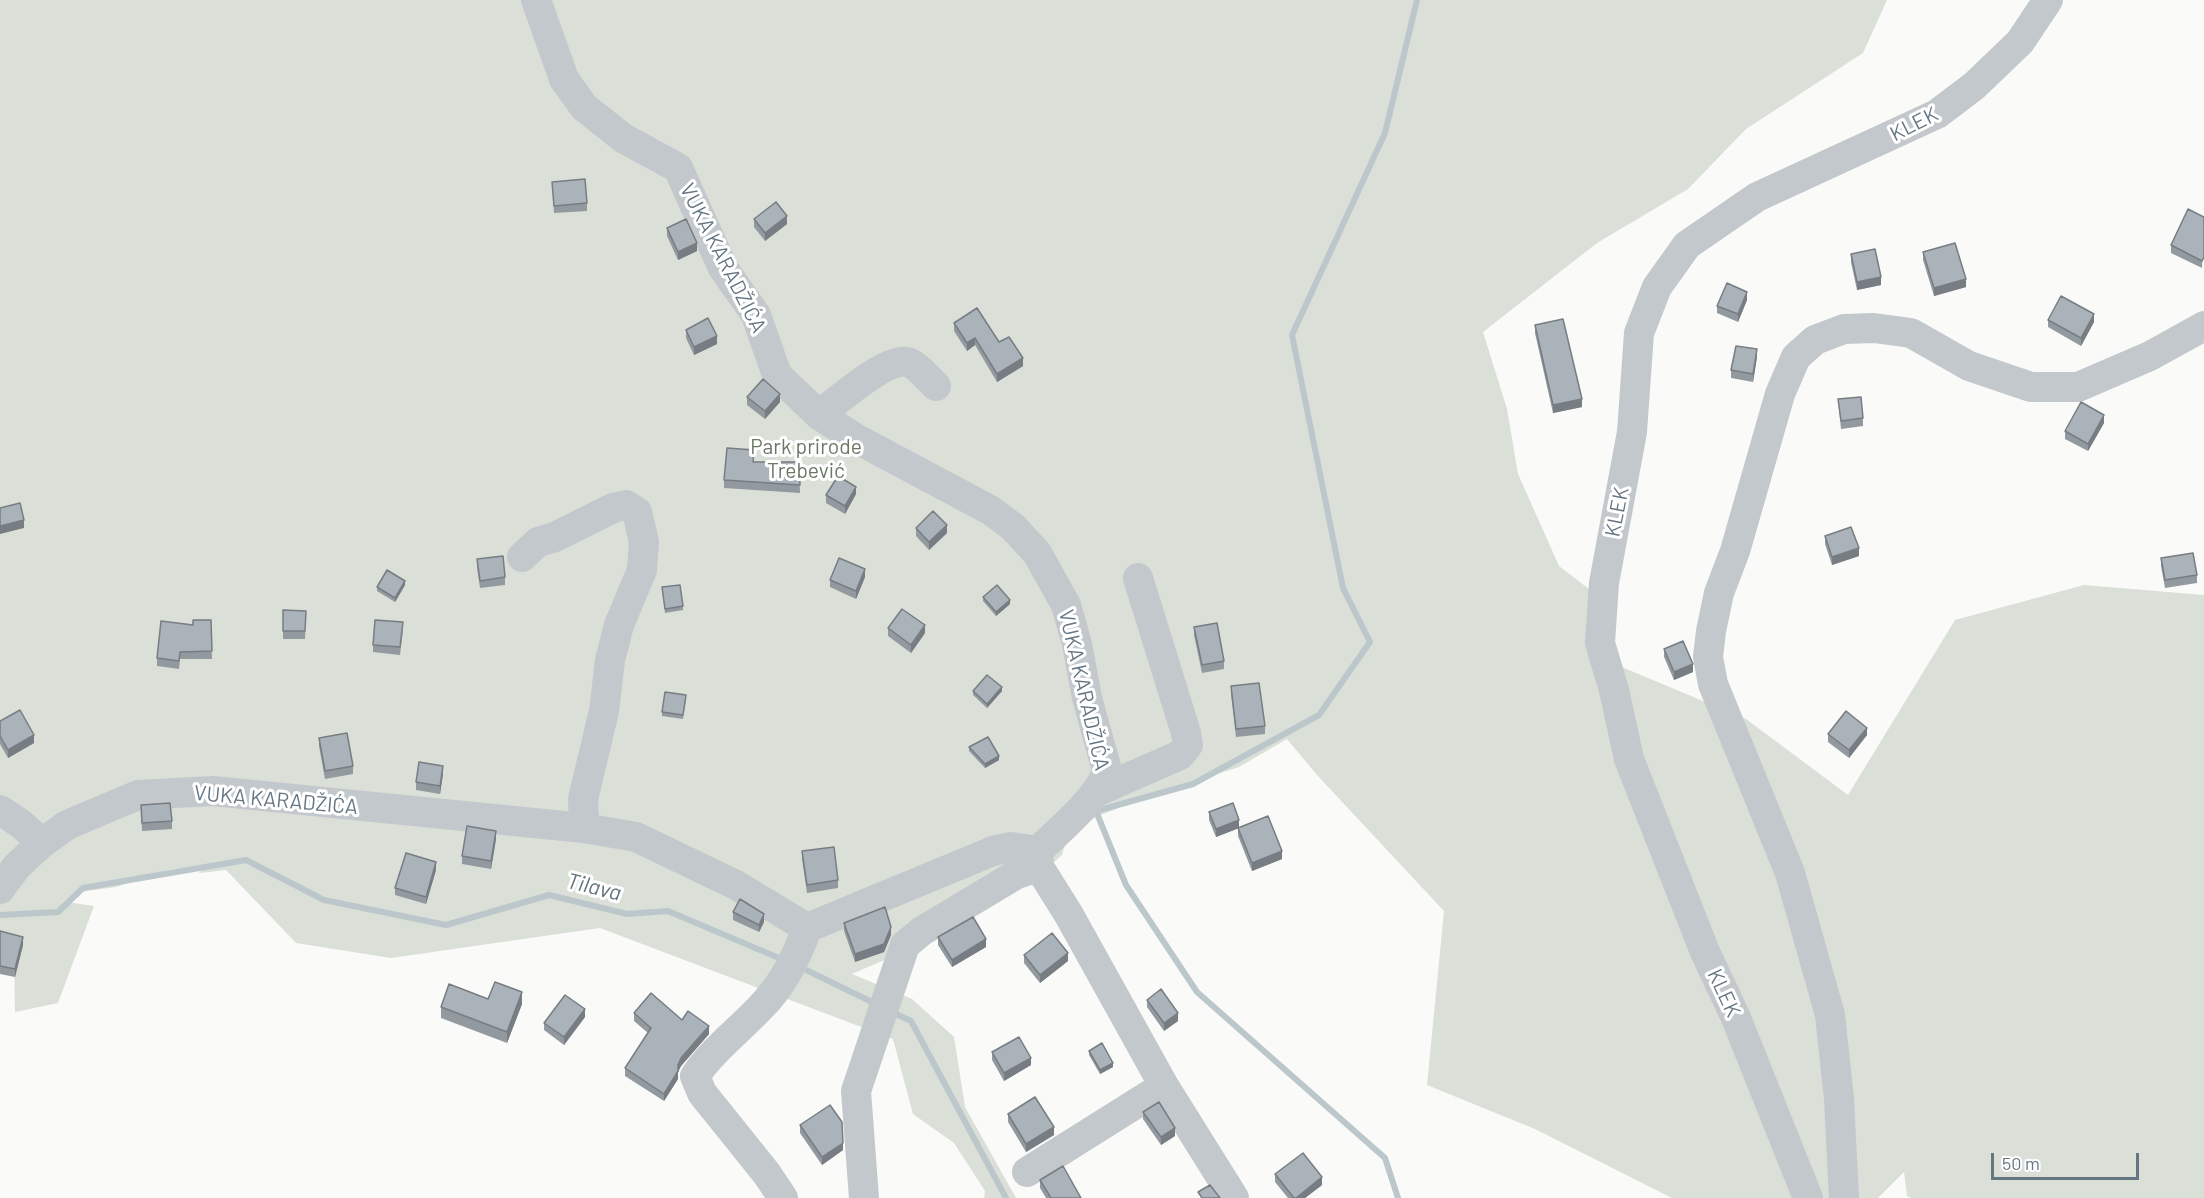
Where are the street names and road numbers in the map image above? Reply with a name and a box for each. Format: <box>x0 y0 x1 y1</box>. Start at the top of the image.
street label: KLEK <box>1886 101 1942 147</box>
street label: VUKA KARADŽIĆA <box>674 179 772 337</box>
street label: KLEK <box>1600 485 1634 539</box>
street label: VUKA KARADŽIĆA <box>1053 607 1115 773</box>
street label: VUKA KARADŽIĆA <box>193 780 359 820</box>
street label: KLEK <box>1702 965 1746 1021</box>

